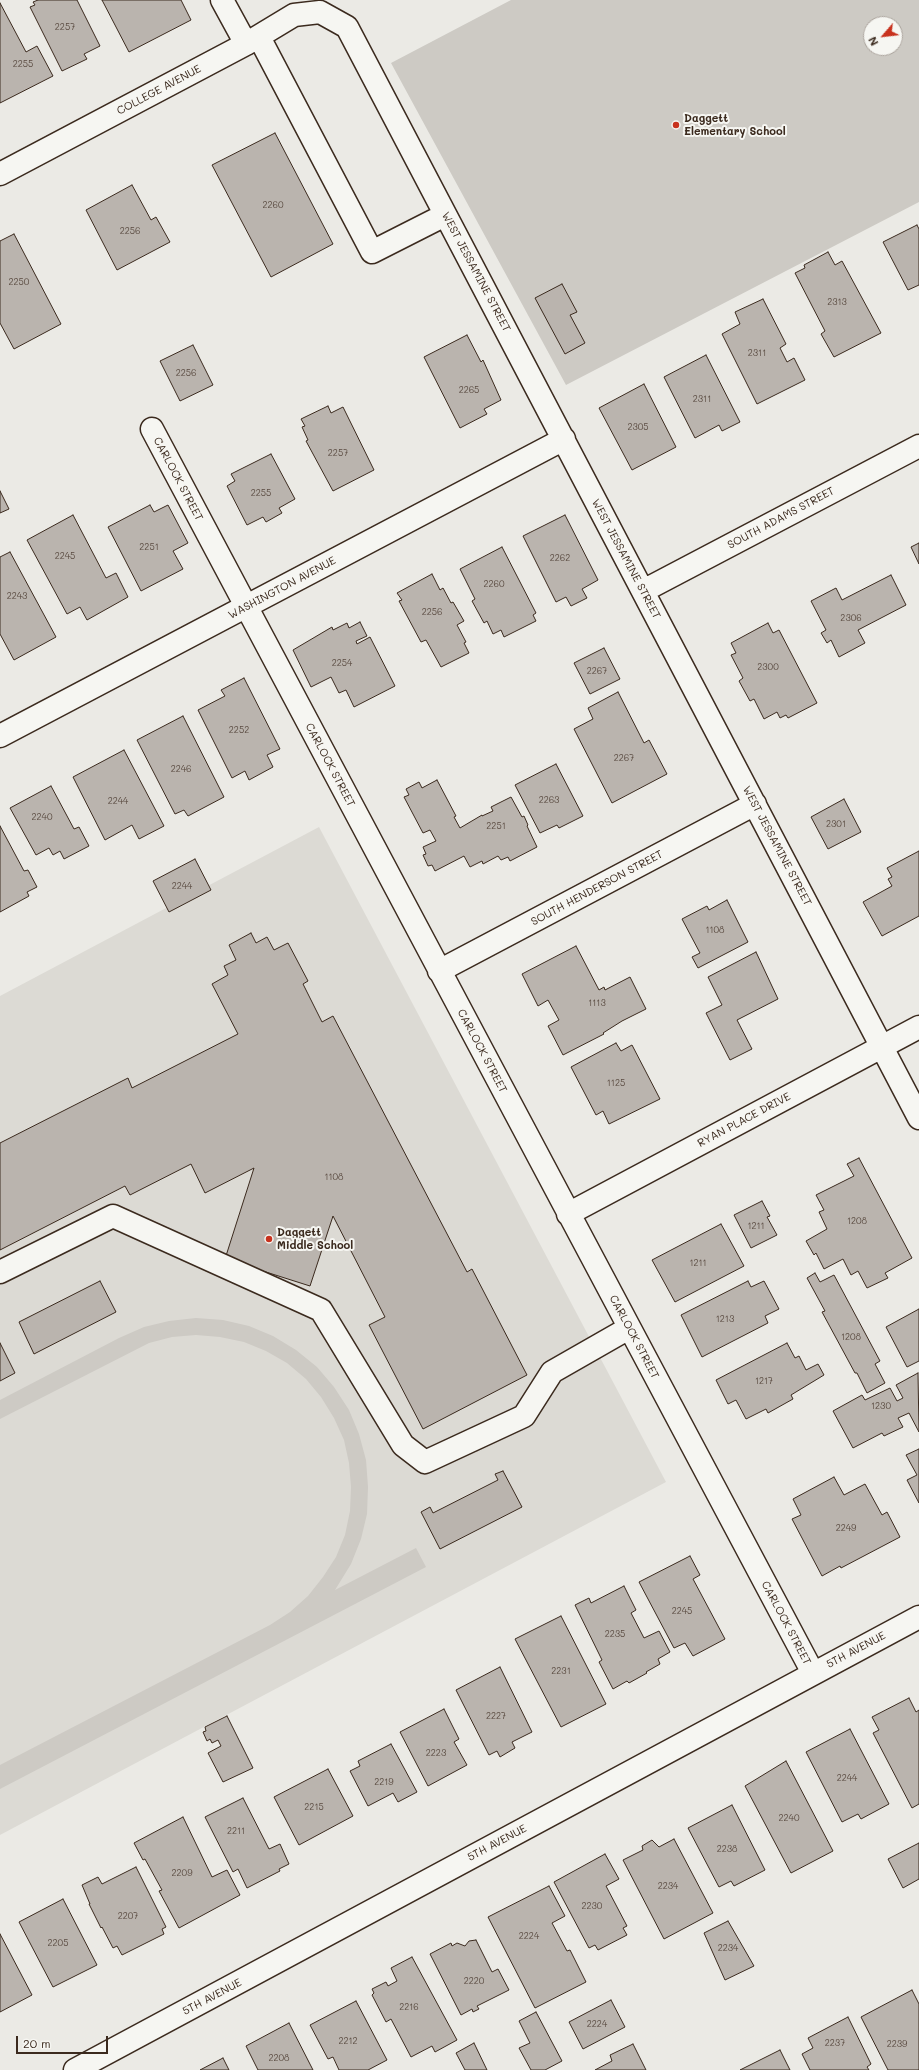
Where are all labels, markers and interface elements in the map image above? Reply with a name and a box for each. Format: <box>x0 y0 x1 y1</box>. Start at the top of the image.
north arrow <box>863 16 903 56</box>
house number: 2257 <box>55 22 75 32</box>
text: N <box>864 34 881 49</box>
house number: 2255 <box>13 59 33 69</box>
street label: COLLEGE AVENUE <box>115 62 203 118</box>
place label: Daggett Elementary School <box>684 112 786 138</box>
marker: Daggett Elementary School <box>671 120 681 130</box>
house number: 2260 <box>262 200 284 210</box>
street label: WEST JESSAMINE STREET <box>439 210 513 334</box>
house number: 2256 <box>120 226 140 236</box>
house number: 2250 <box>9 277 29 287</box>
house number: 2313 <box>827 297 847 307</box>
house number: 2311 <box>748 348 766 358</box>
house number: 2256 <box>176 368 196 378</box>
house number: 2265 <box>459 385 479 395</box>
house number: 2311 <box>693 394 711 404</box>
house number: 2305 <box>627 422 649 432</box>
street label: CARLOCK STREET <box>150 435 206 523</box>
house number: 2257 <box>328 448 348 458</box>
street label: SOUTH ADAMS STREET <box>725 484 837 552</box>
house number: 2255 <box>251 488 271 498</box>
street label: WEST JESSAMINE STREET <box>589 497 663 621</box>
house number: 2251 <box>139 542 159 552</box>
house number: 2245 <box>55 551 75 561</box>
house number: 2262 <box>550 553 570 563</box>
street label: WASHINGTON AVENUE <box>226 554 338 622</box>
house number: 2260 <box>483 579 505 589</box>
house number: 2243 <box>7 591 27 601</box>
house number: 2256 <box>422 607 442 617</box>
house number: 2306 <box>840 613 862 623</box>
house number: 2254 <box>332 658 352 668</box>
house number: 2300 <box>757 662 779 672</box>
house number: 2267 <box>587 666 607 676</box>
street label: CARLOCK STREET <box>302 721 358 809</box>
house number: 2252 <box>229 725 249 735</box>
house number: 2267 <box>614 753 634 763</box>
house number: 2246 <box>171 764 191 774</box>
street label: WEST JESSAMINE STREET <box>740 784 814 908</box>
house number: 2263 <box>539 795 559 805</box>
house number: 2244 <box>108 796 128 806</box>
house number: 2240 <box>32 812 52 822</box>
house number: 2301 <box>826 819 846 829</box>
house number: 2251 <box>486 821 506 831</box>
street label: SOUTH HENDERSON STREET <box>529 848 665 928</box>
house number: 2244 <box>172 881 192 891</box>
house number: 1108 <box>705 925 725 935</box>
house number: 1113 <box>588 998 606 1008</box>
street label: CARLOCK STREET <box>454 1007 510 1095</box>
house number: 1125 <box>607 1078 625 1088</box>
street label: RYAN PLACE DRIVE <box>695 1090 793 1150</box>
house number: 1108 <box>324 1172 344 1182</box>
house number: 1208 <box>847 1216 867 1226</box>
house number: 1211 <box>747 1221 765 1231</box>
place label: Daggett Middle School <box>277 1226 353 1252</box>
marker: Daggett Middle School <box>264 1234 274 1244</box>
house number: 1211 <box>689 1258 707 1268</box>
street label: CARLOCK STREET <box>606 1293 662 1381</box>
house number: 1213 <box>716 1314 734 1324</box>
house number: 1208 <box>841 1332 861 1342</box>
house number: 1217 <box>755 1376 773 1386</box>
house number: 1230 <box>871 1401 891 1411</box>
house number: 2249 <box>836 1523 856 1533</box>
street label: CARLOCK STREET <box>758 1579 814 1667</box>
house number: 2245 <box>672 1606 692 1616</box>
house number: 2235 <box>605 1629 625 1639</box>
street label: 5TH AVENUE <box>824 1629 888 1671</box>
house number: 2231 <box>551 1666 571 1676</box>
house number: 2227 <box>486 1711 506 1721</box>
house number: 2223 <box>426 1748 446 1758</box>
house number: 2244 <box>837 1773 857 1783</box>
house number: 2219 <box>374 1777 394 1787</box>
house number: 2215 <box>304 1802 324 1812</box>
house number: 2240 <box>779 1813 799 1823</box>
street label: 5TH AVENUE <box>465 1822 529 1864</box>
house number: 2211 <box>227 1826 245 1836</box>
house number: 2238 <box>717 1844 737 1854</box>
house number: 2209 <box>172 1868 192 1878</box>
house number: 2234 <box>658 1881 678 1891</box>
house number: 2230 <box>582 1901 602 1911</box>
house number: 2207 <box>118 1911 138 1921</box>
house number: 2224 <box>519 1931 539 1941</box>
house number: 2205 <box>48 1938 68 1948</box>
house number: 2234 <box>718 1943 738 1953</box>
street label: 5TH AVENUE <box>180 1976 244 2018</box>
house number: 2220 <box>464 1976 484 1986</box>
house number: 2216 <box>399 2002 419 2012</box>
house number: 2224 <box>587 2019 607 2029</box>
scale bar <box>18 2028 110 2054</box>
text: 20 m <box>23 2035 51 2051</box>
house number: 2212 <box>338 2036 358 2046</box>
house number: 2237 <box>825 2038 845 2048</box>
house number: 2239 <box>887 2039 907 2049</box>
house number: 2208 <box>268 2053 290 2063</box>

